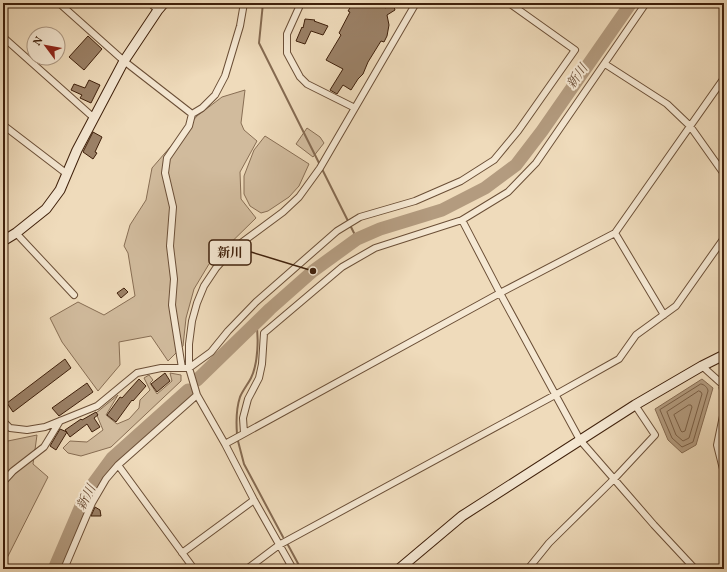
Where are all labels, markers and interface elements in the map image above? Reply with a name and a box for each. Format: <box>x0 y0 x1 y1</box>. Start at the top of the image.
north arrow <box>26 26 66 66</box>
text: N <box>30 34 47 49</box>
water label: 新川 <box>563 60 594 93</box>
callout: 新川 <box>209 240 251 265</box>
text: 新川 <box>217 245 243 263</box>
water label: 新川 <box>73 481 102 514</box>

